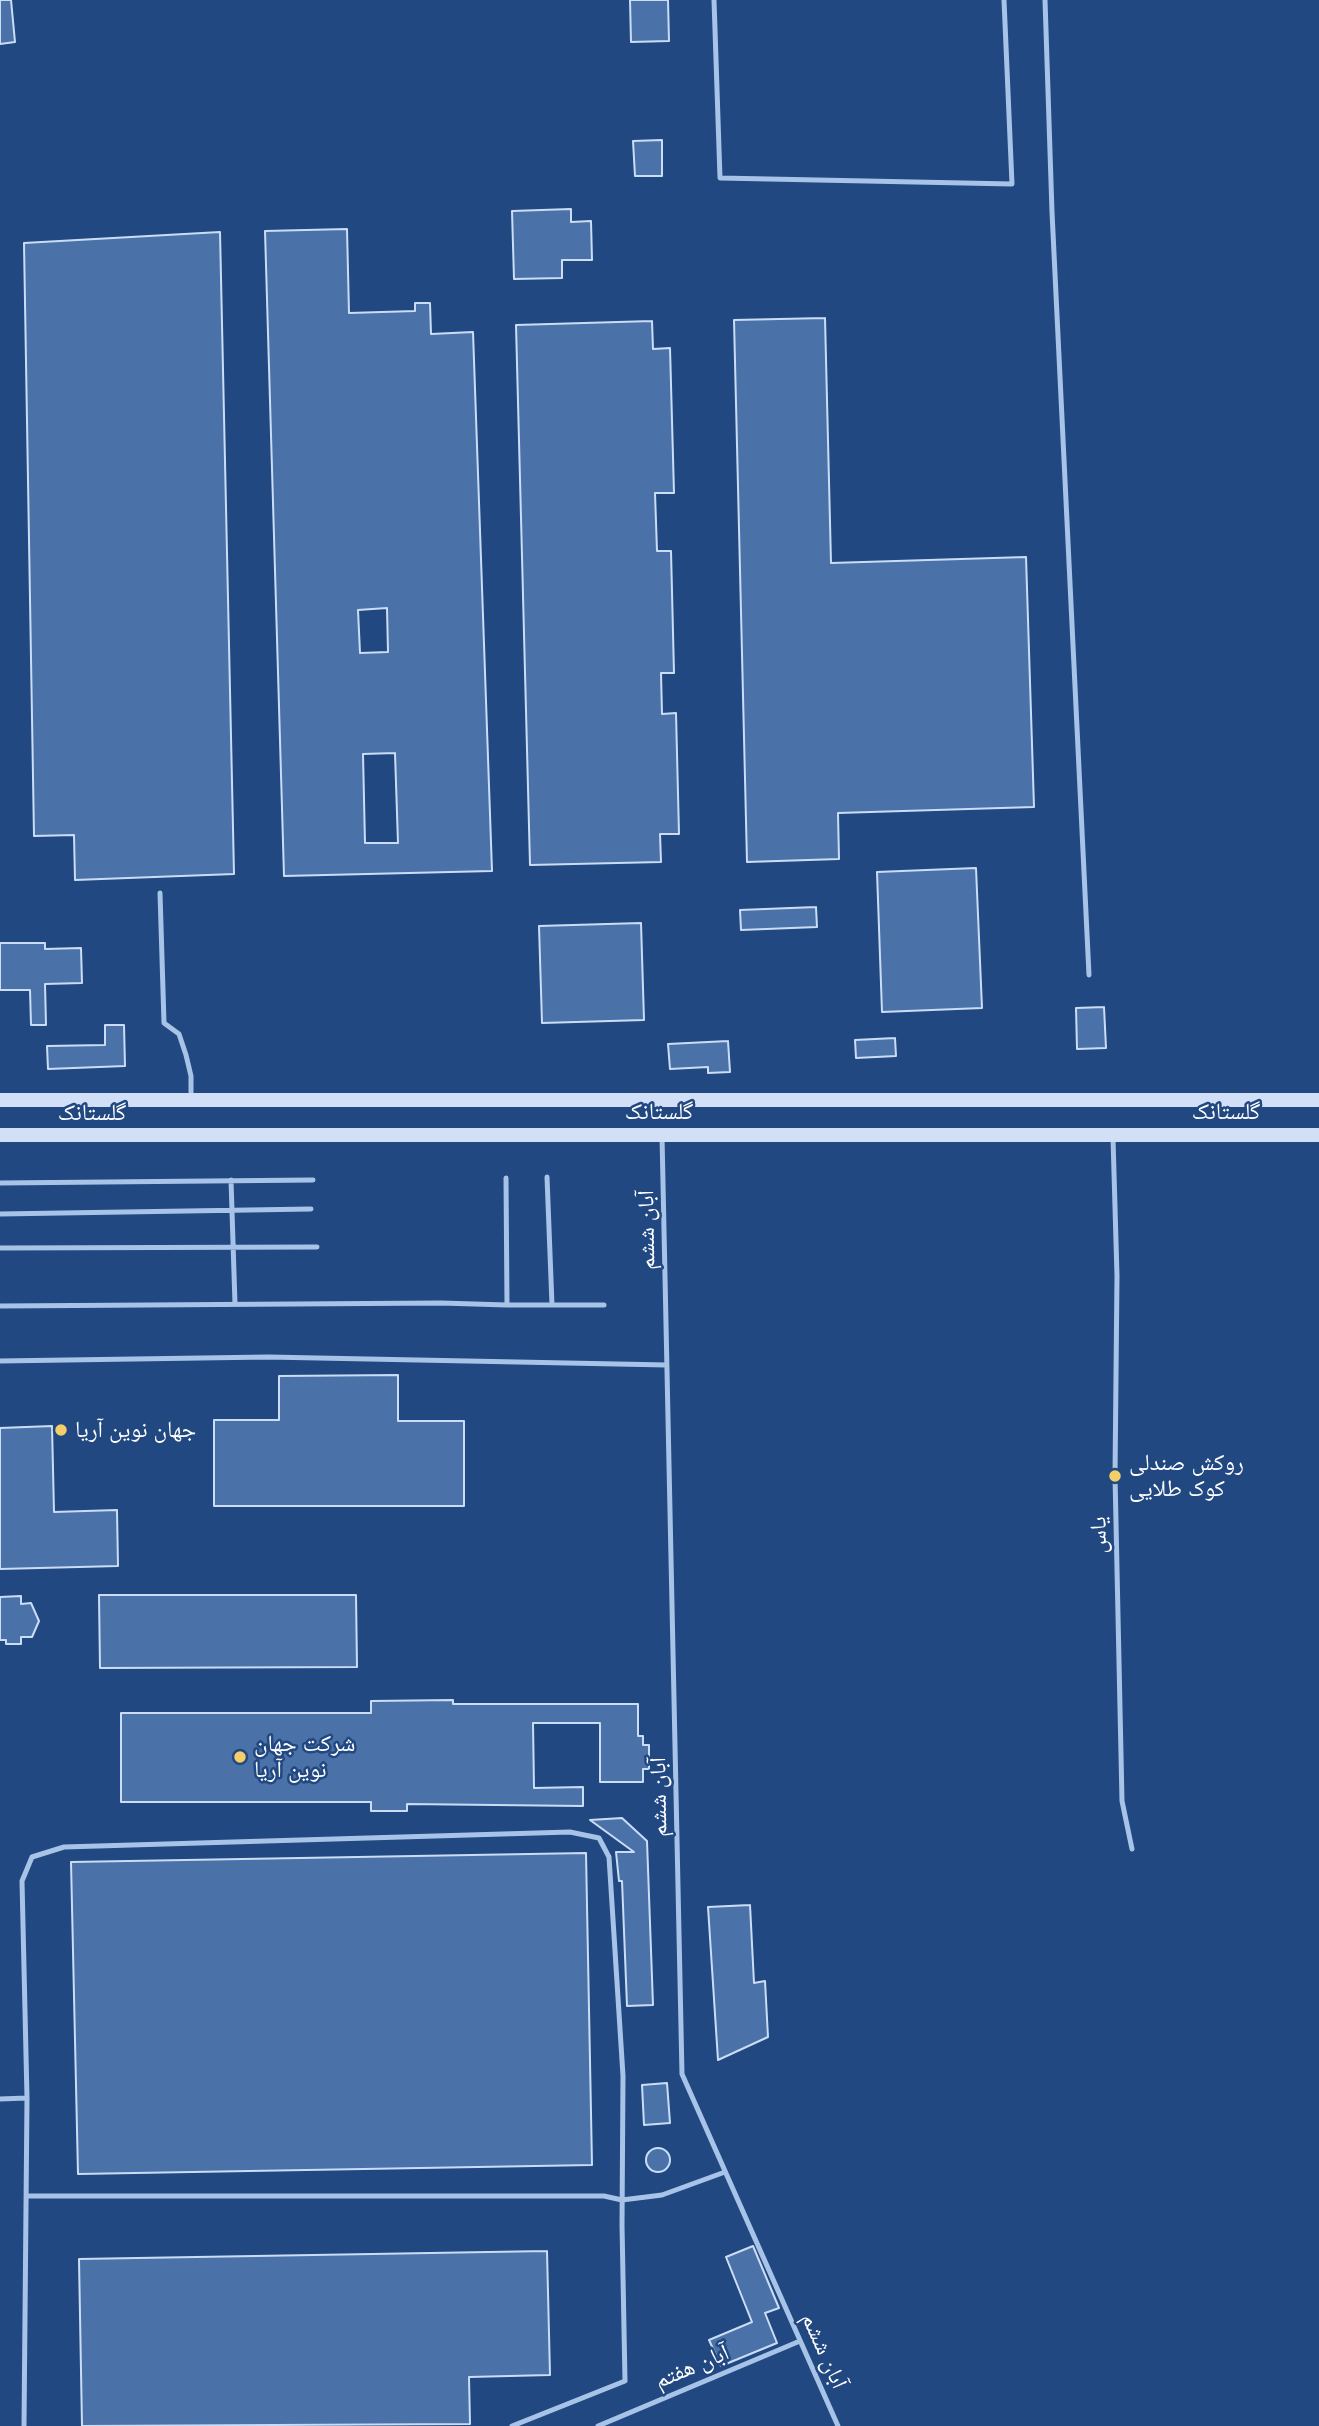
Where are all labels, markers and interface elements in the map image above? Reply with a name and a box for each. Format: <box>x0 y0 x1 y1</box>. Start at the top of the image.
street label: گلستانک <box>625 1098 693 1126</box>
street label: گلستانک <box>1192 1098 1260 1126</box>
street label: گلستانک <box>58 1099 126 1127</box>
street label: آبان ششم <box>633 1190 661 1270</box>
place label: جهان نوین آریا <box>75 1416 196 1444</box>
marker: جهان نوین آریا <box>53 1422 69 1438</box>
place label: روکش صندلی کوک طلایی <box>1129 1449 1244 1503</box>
marker: روکش صندلی کوک طلایی <box>1107 1468 1123 1484</box>
street label: یاس <box>1085 1516 1113 1554</box>
place label: شرکت جهان نوین آریا <box>254 1730 355 1784</box>
marker: شرکت جهان نوین آریا <box>232 1749 248 1765</box>
street label: آبان ششم <box>645 1757 673 1837</box>
street label: آبان ششم <box>795 2309 853 2393</box>
street label: آبان هفتم <box>651 2339 733 2395</box>

